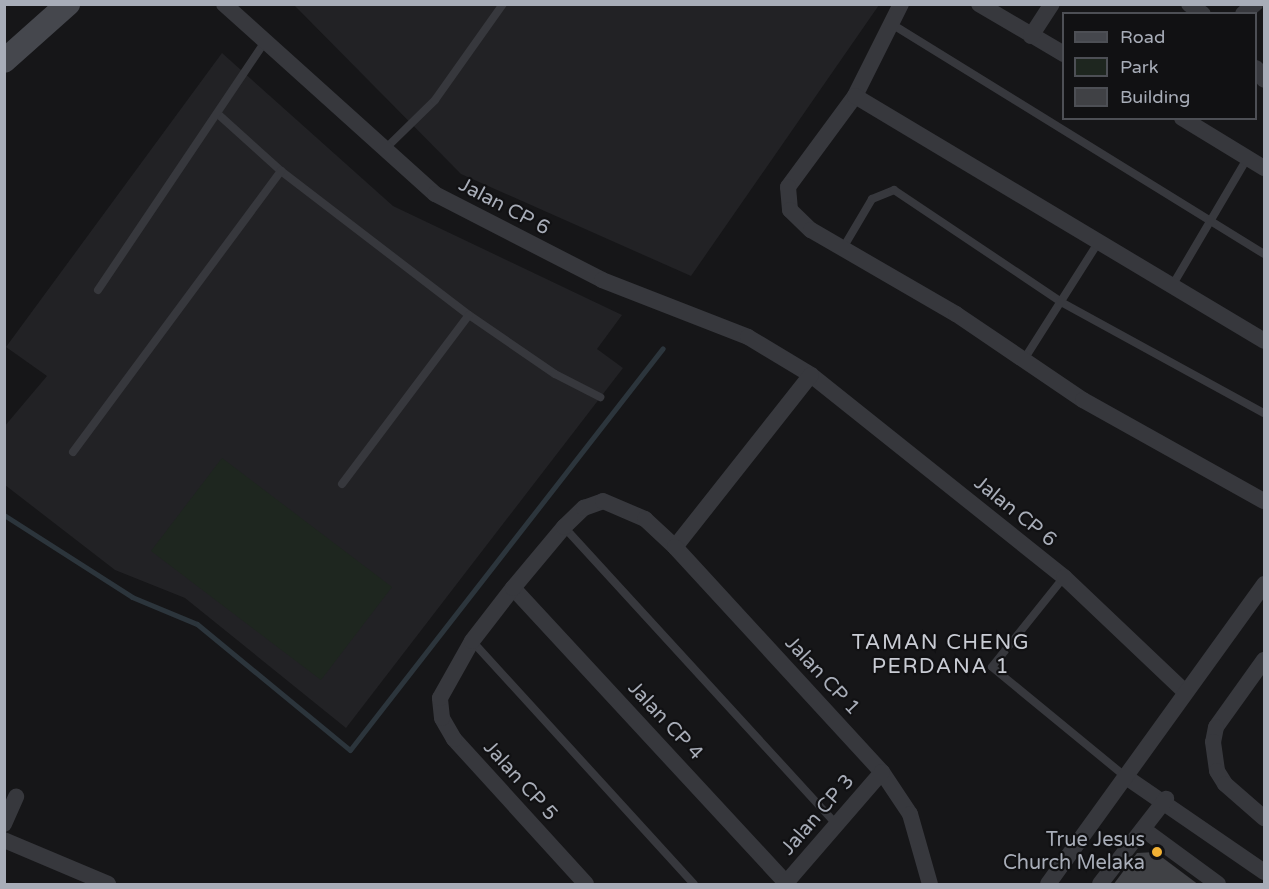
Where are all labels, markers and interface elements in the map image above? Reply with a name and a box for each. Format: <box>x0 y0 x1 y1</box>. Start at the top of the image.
legend <box>1062 12 1257 120</box>
text: Road <box>1120 26 1165 48</box>
text: Park <box>1120 56 1158 78</box>
text: Building <box>1120 86 1190 108</box>
street label: Jalan CP 6 <box>455 173 553 241</box>
street label: Jalan CP 6 <box>969 471 1061 553</box>
district label: TAMAN CHENG PERDANA 1 <box>852 630 1030 680</box>
street label: Jalan CP 1 <box>779 632 865 720</box>
street label: Jalan CP 4 <box>622 677 708 765</box>
street label: Jalan CP 5 <box>478 736 562 826</box>
street label: Jalan CP 3 <box>776 770 860 860</box>
place label: True Jesus Church Melaka <box>1003 828 1145 875</box>
marker: True Jesus Church Melaka <box>1150 845 1164 859</box>

